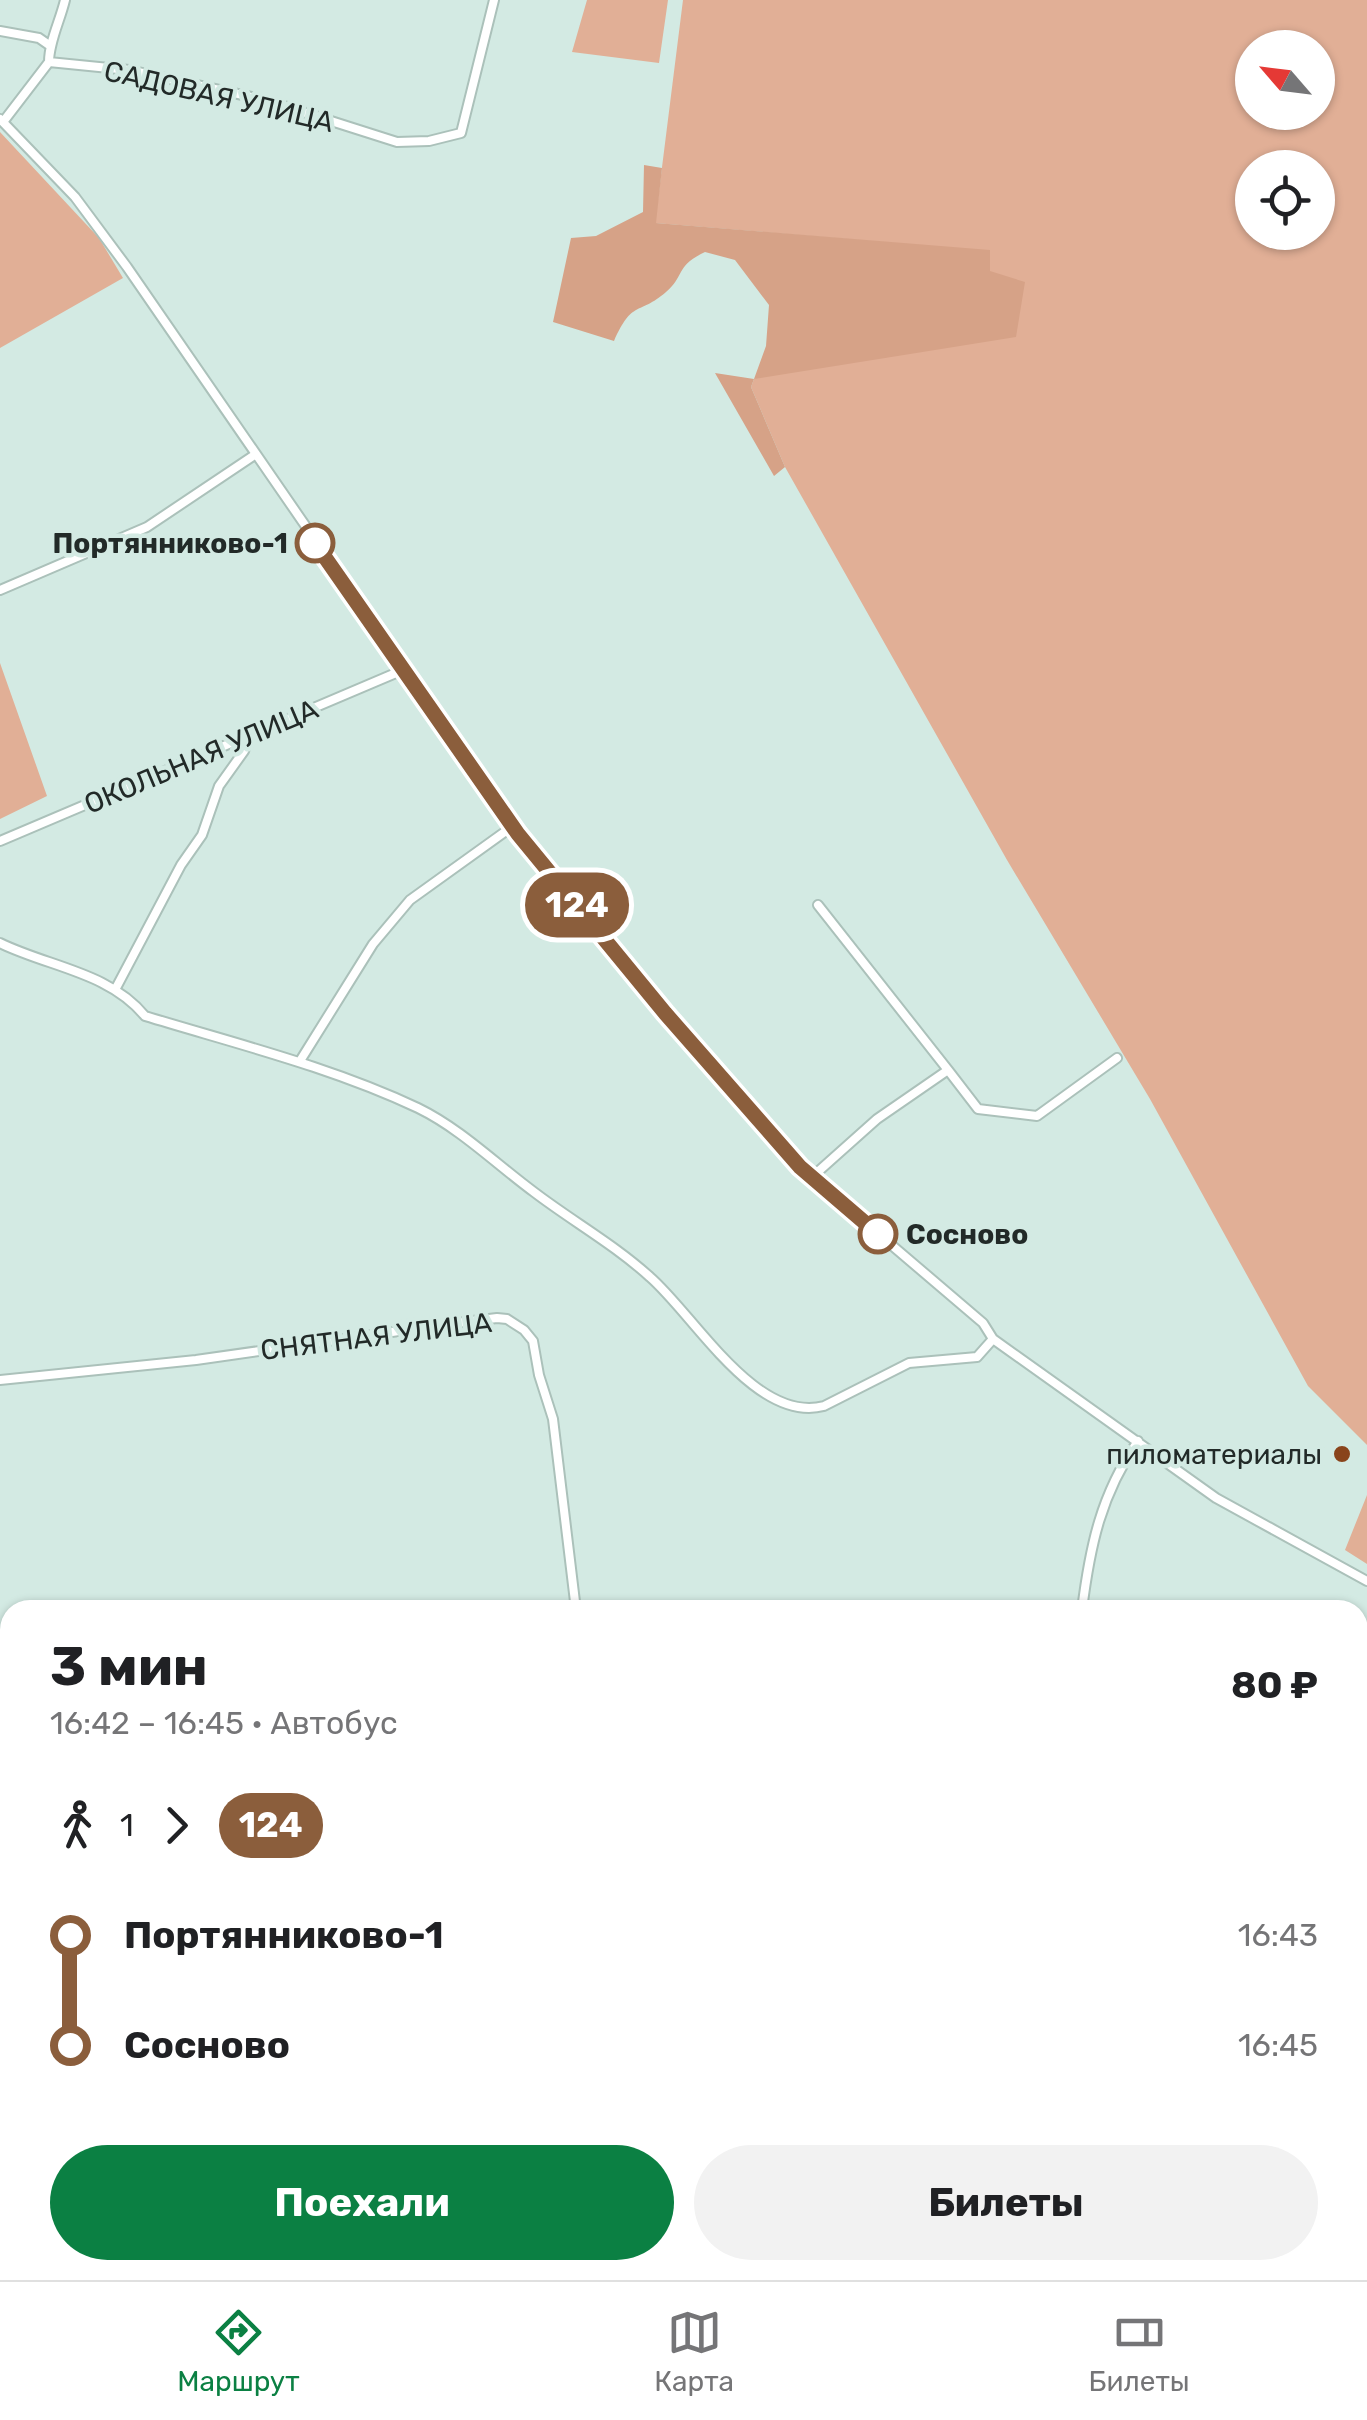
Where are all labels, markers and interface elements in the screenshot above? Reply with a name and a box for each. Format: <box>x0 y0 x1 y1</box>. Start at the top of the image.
north arrow <box>1235 30 1335 130</box>
map controls <box>1235 30 1335 250</box>
street label: САДОВАЯ УЛИЦА <box>101 54 337 139</box>
button: locate <box>1235 150 1335 250</box>
marker: Портянниково-1 <box>296 524 334 562</box>
place label: Портянниково-1 <box>52 527 288 560</box>
street label: ОКОЛЬНАЯ УЛИЦА <box>79 692 323 821</box>
line badge: 124 <box>520 872 634 938</box>
text: 124 <box>545 884 609 926</box>
marker: Сосново <box>859 1215 897 1253</box>
place label: Сосново <box>906 1218 1028 1251</box>
street label: СНЯТНАЯ УЛИЦА <box>258 1306 494 1367</box>
place label: пиломатериалы <box>1106 1438 1322 1471</box>
marker: пиломатериалы <box>1331 1443 1353 1465</box>
text: 3 мин <box>50 1634 208 1699</box>
text: 80 ₽ <box>1231 1662 1318 1708</box>
text: 16:42 – 16:45 · Автобус <box>50 1704 398 1742</box>
icon: walk <box>50 1798 105 1853</box>
icon: forward <box>149 1798 204 1853</box>
text: 124 <box>239 1804 303 1846</box>
text: 1 <box>120 1806 134 1844</box>
text: Портянниково-1 <box>124 1912 444 1958</box>
text: 16:43 <box>1238 1916 1318 1954</box>
text: Сосново <box>124 2022 290 2068</box>
text: 16:45 <box>1238 2026 1318 2064</box>
button: Поехали <box>50 2145 674 2260</box>
button: Билеты <box>694 2145 1318 2260</box>
tab: Маршрут <box>177 2305 300 2398</box>
tab: Карта <box>654 2305 734 2398</box>
tab: Билеты <box>1089 2305 1190 2398</box>

